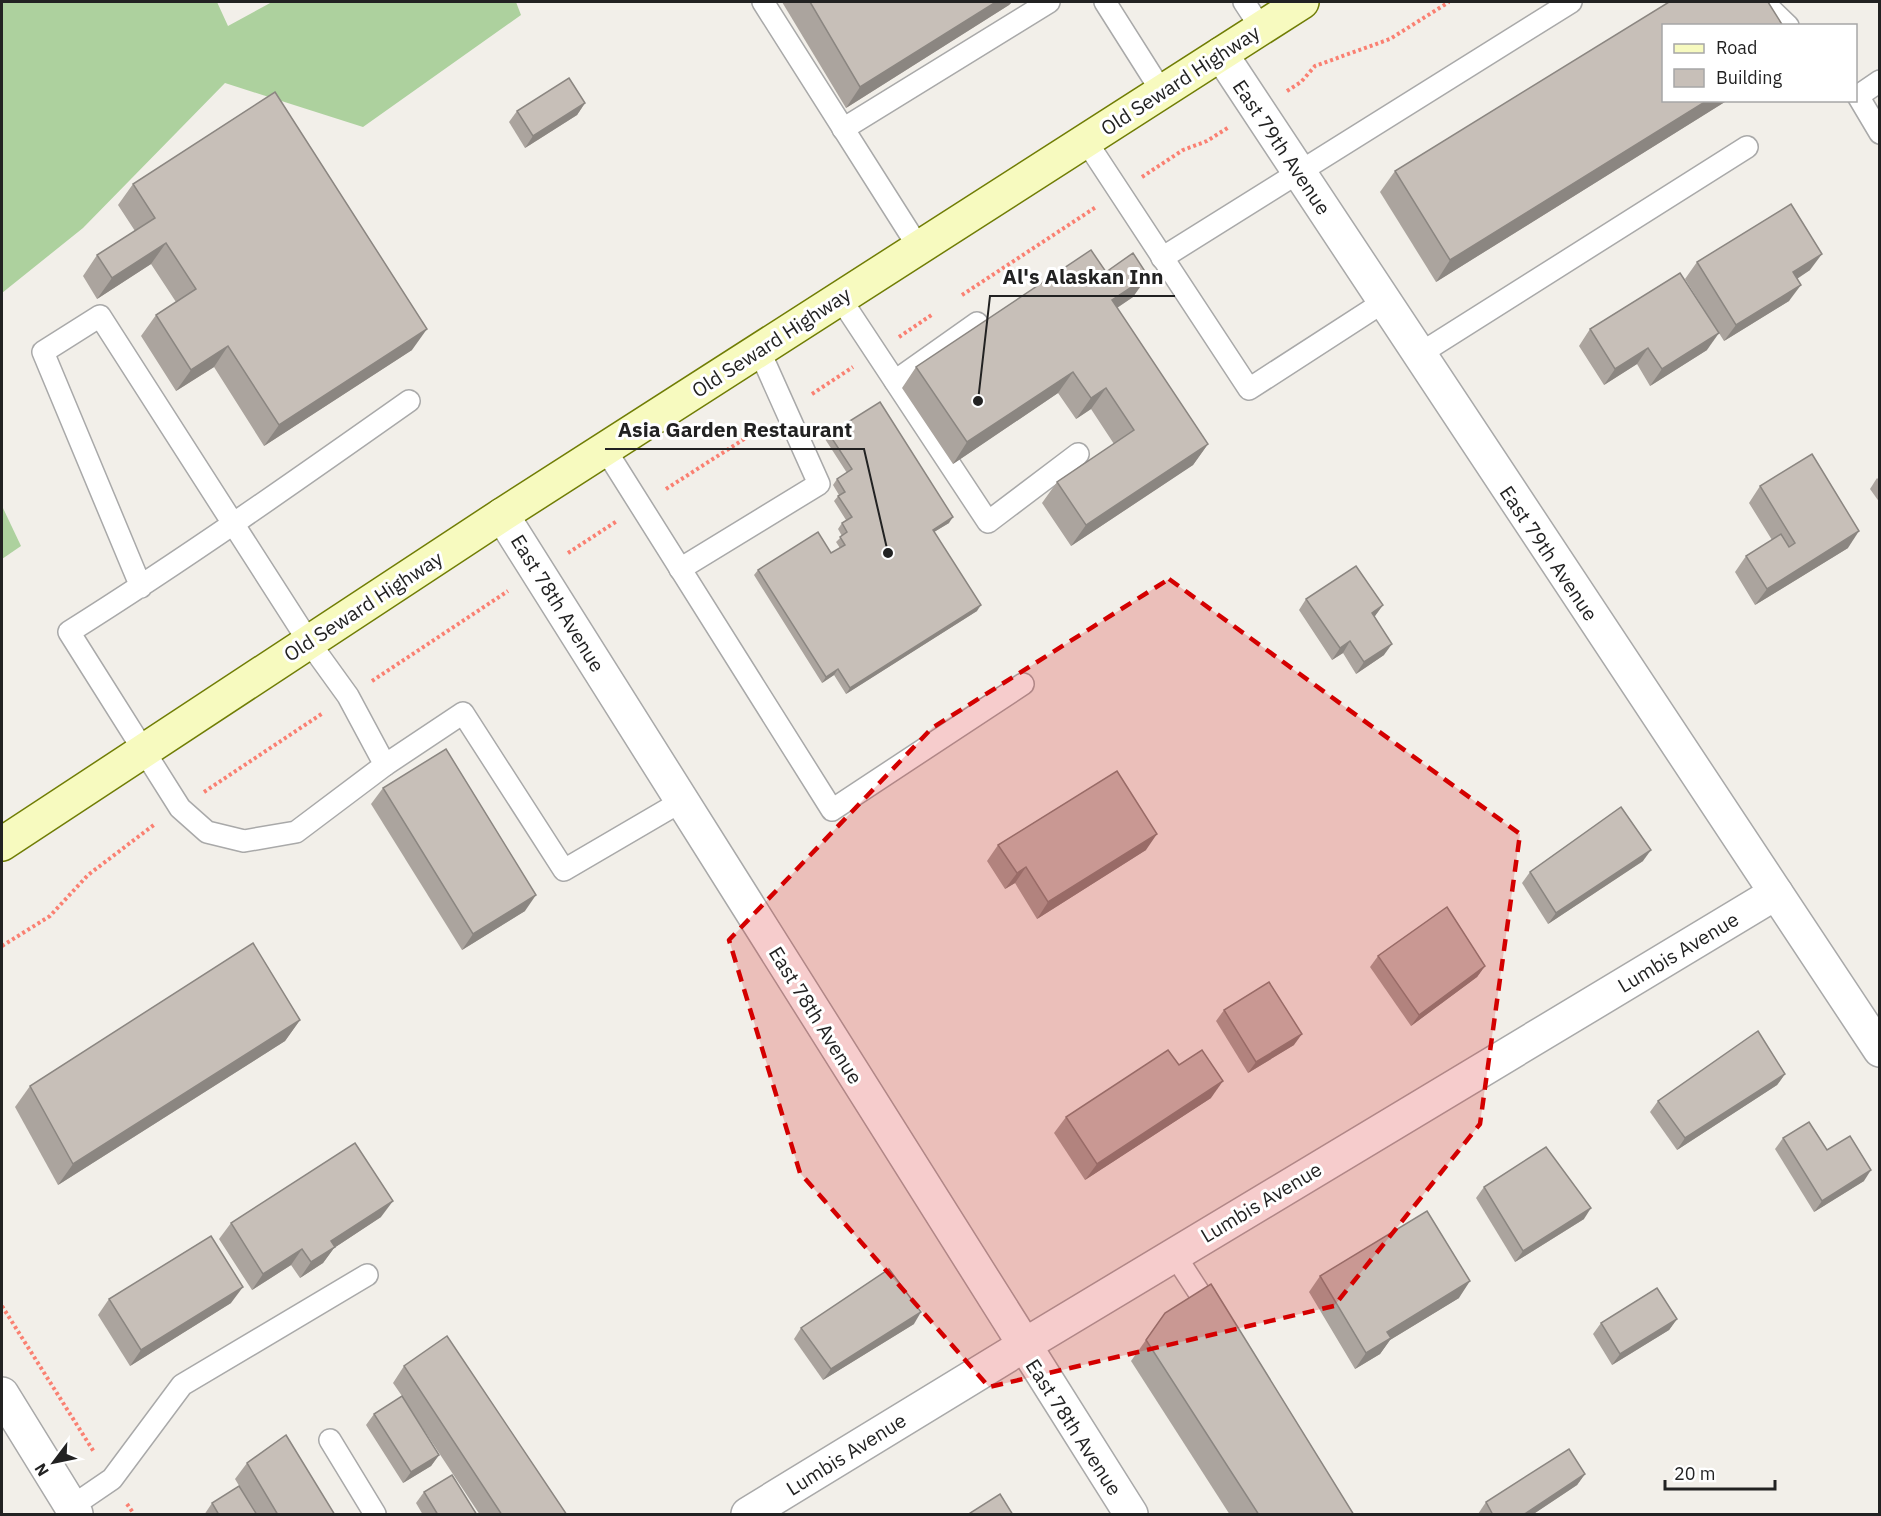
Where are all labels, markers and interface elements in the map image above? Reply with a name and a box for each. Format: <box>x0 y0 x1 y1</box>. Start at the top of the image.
street label: Old Seward Highway <box>1095 18 1265 142</box>
legend <box>1662 24 1857 102</box>
text: Road <box>1716 36 1757 59</box>
text: Building <box>1716 66 1783 89</box>
street label: East 79th Avenue <box>1227 74 1337 220</box>
callout: Al's Alaskan Inn <box>990 257 1175 296</box>
text: Al's Alaskan Inn <box>1003 262 1163 290</box>
street label: Old Seward Highway <box>686 280 856 404</box>
callout: Asia Garden Restaurant <box>605 410 864 449</box>
text: Asia Garden Restaurant <box>618 415 852 443</box>
street label: East 79th Avenue <box>1494 480 1604 626</box>
street label: East 78th Avenue <box>505 529 611 677</box>
street label: Old Seward Highway <box>278 544 448 668</box>
street label: Lumbis Avenue <box>1613 905 1743 999</box>
street label: East 78th Avenue <box>763 941 869 1089</box>
street label: Lumbis Avenue <box>1196 1155 1326 1249</box>
street label: East 78th Avenue <box>1020 1354 1128 1500</box>
street label: Lumbis Avenue <box>781 1406 911 1502</box>
north arrow <box>24 1432 84 1492</box>
scale bar <box>1665 1453 1774 1491</box>
text: N <box>30 1460 53 1480</box>
text: 20 m <box>1674 1462 1716 1485</box>

